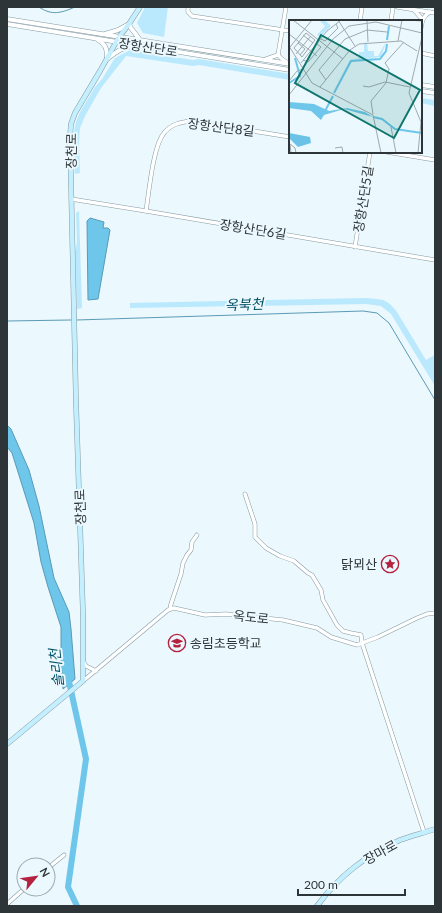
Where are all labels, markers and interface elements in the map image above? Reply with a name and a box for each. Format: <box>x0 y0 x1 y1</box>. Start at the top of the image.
inset map <box>289 20 422 153</box>
street label: 장항산단로 <box>117 34 179 60</box>
street label: 장항산단8길 <box>187 115 255 139</box>
street label: 장천로 <box>63 133 79 169</box>
street label: 장항산단5길 <box>350 164 376 234</box>
street label: 장항산단6길 <box>218 216 288 242</box>
water label: 옥북천 <box>224 295 265 313</box>
street label: 장천로 <box>71 489 89 525</box>
place icon: 닭뫼산 <box>380 554 400 574</box>
place label: 닭뫼산 <box>341 556 377 572</box>
street label: 옥도로 <box>232 607 270 627</box>
school or university icon: 송림초등학교 <box>167 633 187 653</box>
place label: 송림초등학교 <box>190 635 262 651</box>
water label: 솔리천 <box>45 647 66 688</box>
street label: 장마로 <box>360 836 400 868</box>
north arrow <box>16 857 56 897</box>
text: N <box>37 865 53 879</box>
scale bar <box>298 871 405 897</box>
text: 200 m <box>304 877 338 892</box>

